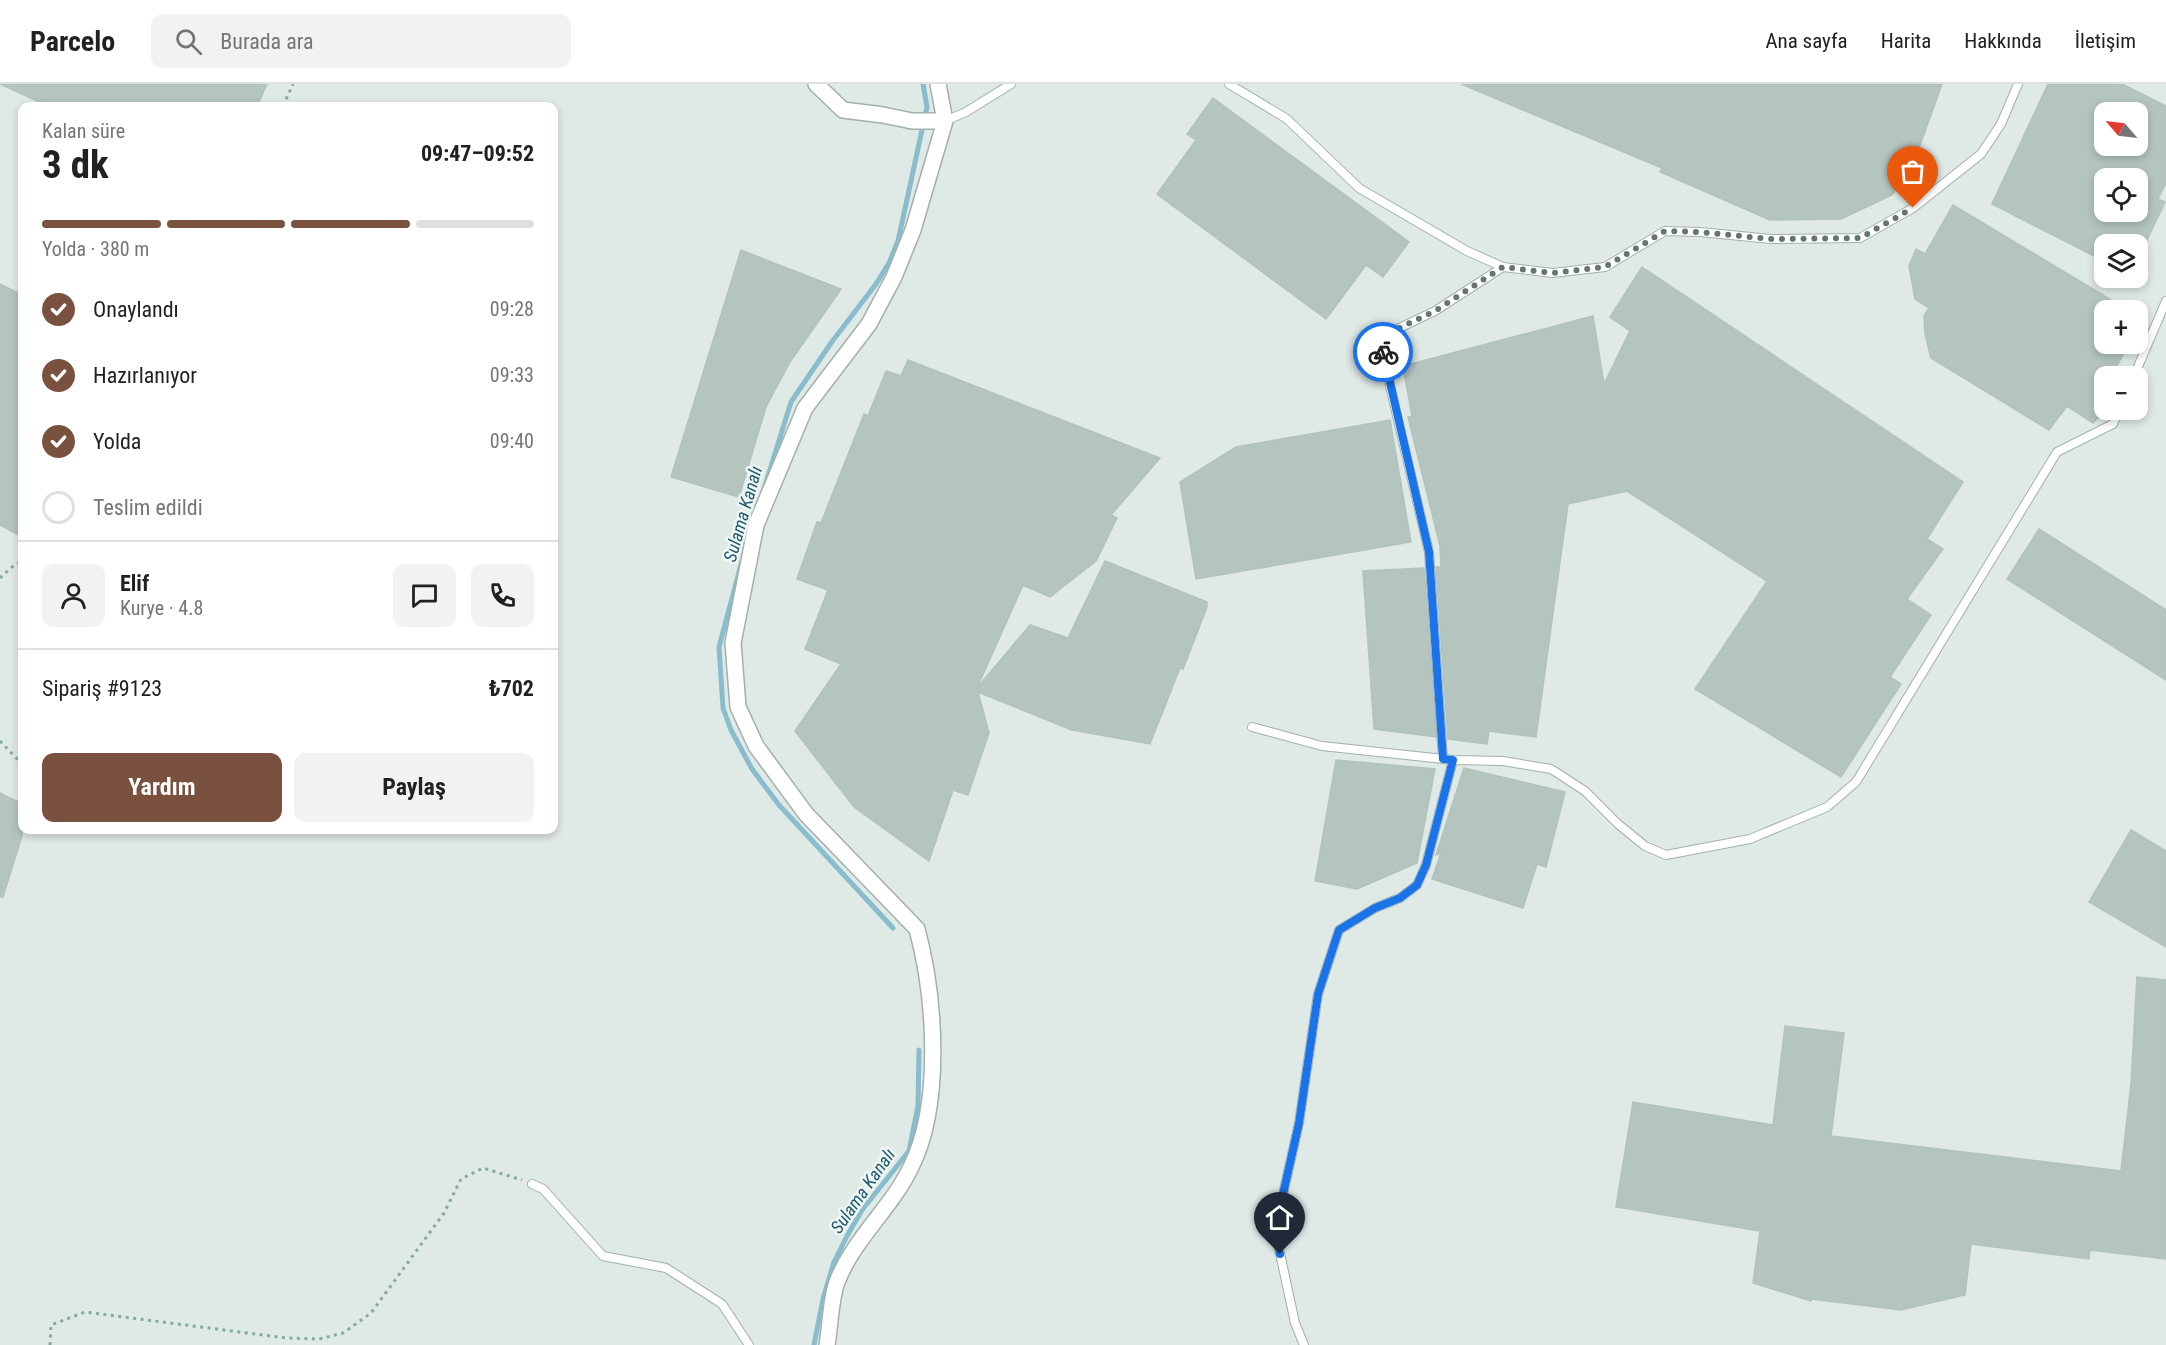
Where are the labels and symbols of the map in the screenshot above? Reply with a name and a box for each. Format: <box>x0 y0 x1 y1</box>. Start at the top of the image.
north arrow <box>2094 102 2148 156</box>
pin <box>1887 146 1938 208</box>
courier <box>1353 322 1413 382</box>
water label: Sulama Kanalı <box>719 464 766 564</box>
water label: Sulama Kanalı <box>826 1144 899 1237</box>
pin <box>1254 1192 1305 1254</box>

